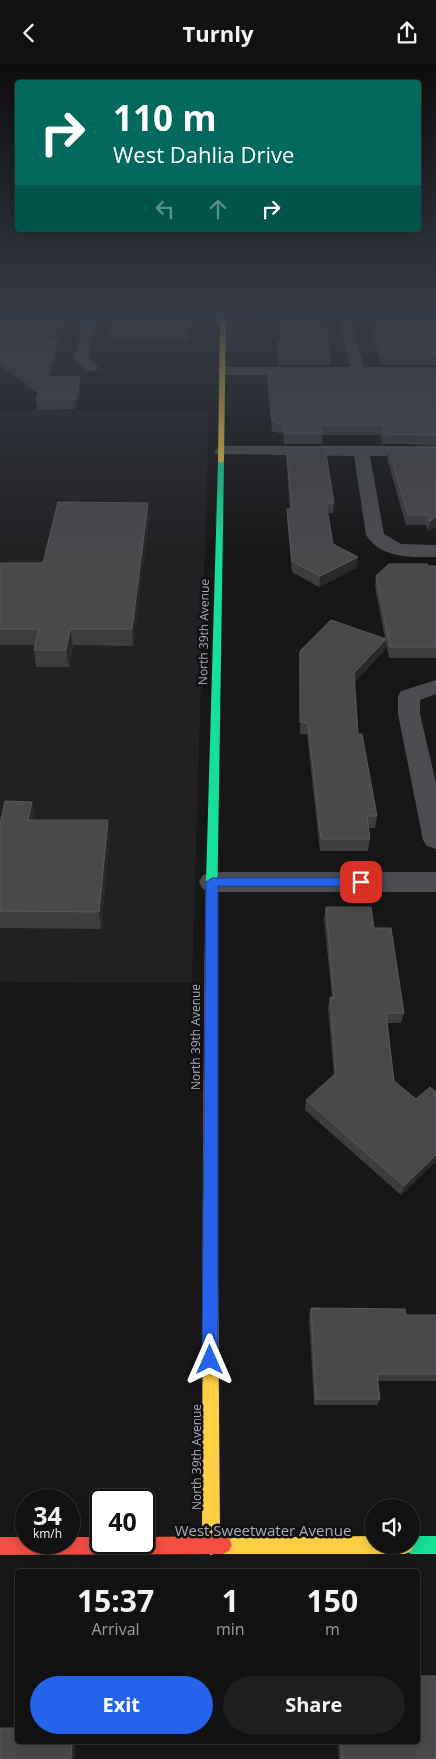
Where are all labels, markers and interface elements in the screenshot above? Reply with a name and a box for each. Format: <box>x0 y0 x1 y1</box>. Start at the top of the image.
text: Turnly <box>183 18 253 48</box>
icon: back <box>15 19 43 47</box>
icon: share <box>393 19 421 47</box>
text: 110 m <box>113 94 217 141</box>
icon: right <box>30 100 95 165</box>
text: West Dahlia Drive <box>113 139 294 169</box>
icon: left <box>151 195 179 223</box>
icon: ahead <box>204 195 232 223</box>
icon: right <box>257 195 285 223</box>
street label: North 39th Avenue <box>194 579 213 685</box>
pin <box>340 861 382 903</box>
icon: arrive <box>347 868 375 896</box>
street label: North 39th Avenue <box>187 984 204 1090</box>
position arrow <box>183 1333 235 1385</box>
street label: North 39th Avenue <box>188 1404 205 1510</box>
speed limit sign: 40 <box>90 1489 155 1554</box>
text: 34 <box>33 1498 62 1532</box>
map controls <box>365 1499 420 1554</box>
button: sound <box>365 1499 420 1554</box>
street label: West Sweetwater Avenue <box>175 1520 351 1540</box>
text: km/h <box>33 1525 62 1542</box>
text: 15:37 <box>77 1580 154 1621</box>
text: 1 <box>222 1580 239 1621</box>
text: 150 <box>307 1580 358 1621</box>
text: Arrival <box>91 1618 140 1640</box>
text: min <box>216 1618 245 1640</box>
text: m <box>325 1618 340 1640</box>
button: Exit <box>30 1676 213 1734</box>
button: Share <box>223 1676 405 1734</box>

